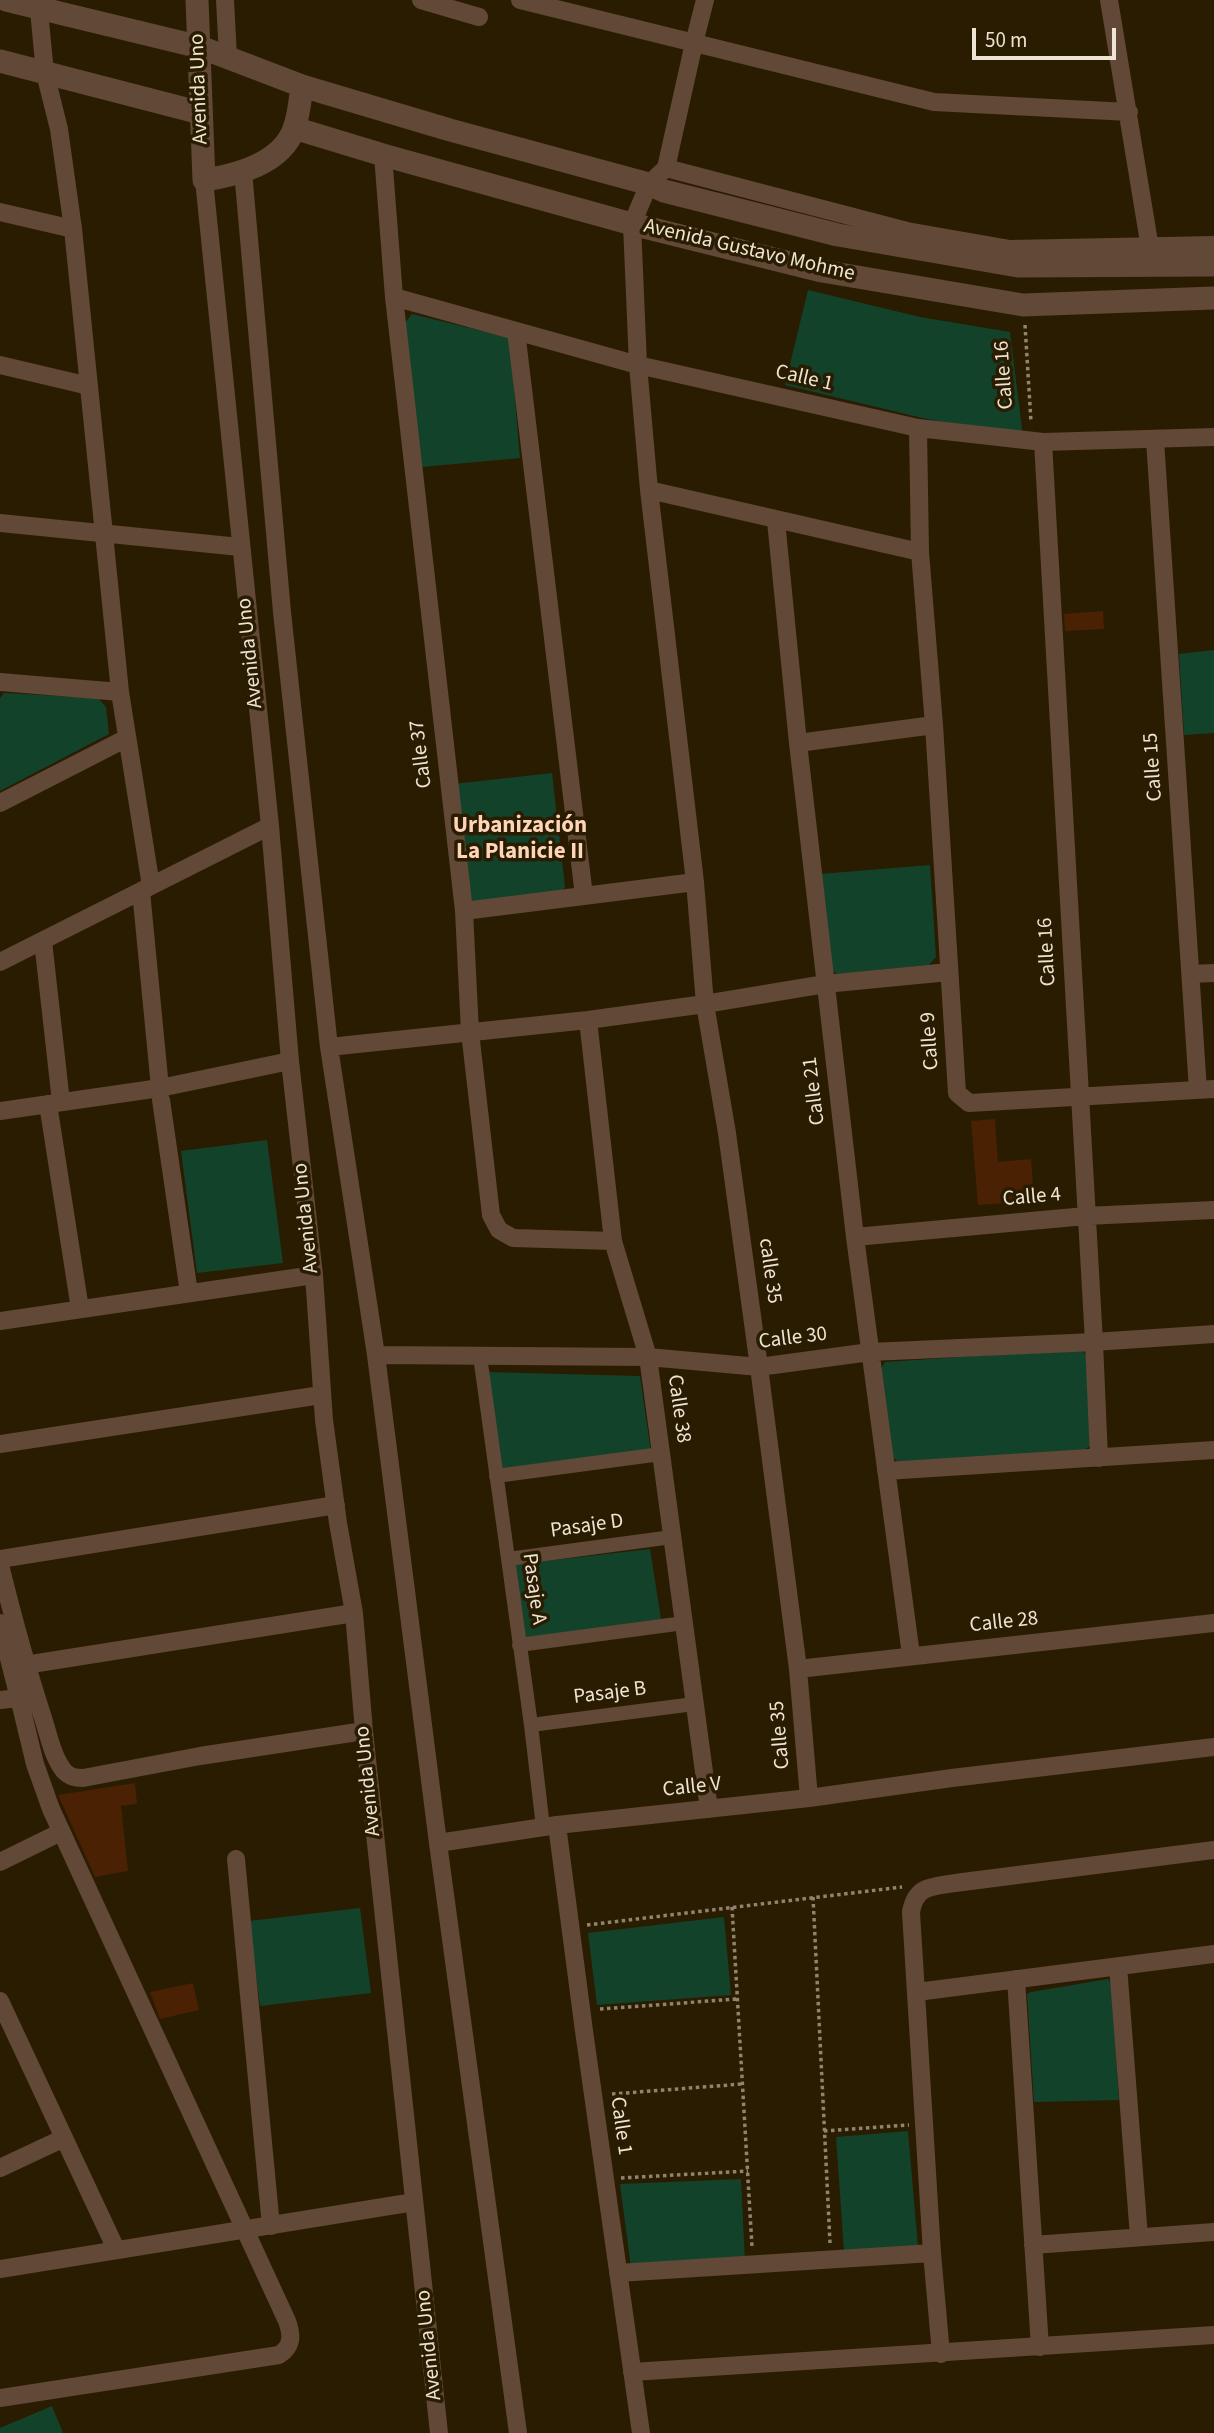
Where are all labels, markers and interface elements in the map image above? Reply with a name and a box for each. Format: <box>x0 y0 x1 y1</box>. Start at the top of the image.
scale bar <box>976 14 1120 58</box>
text: 50 m <box>985 25 1027 55</box>
street label: Avenida Uno <box>185 33 215 145</box>
street label: Avenida Gustavo Mohme <box>641 214 857 288</box>
street label: Calle 16 <box>990 340 1020 410</box>
street label: Calle 1 <box>773 360 835 398</box>
street label: Avenida Uno <box>233 597 269 709</box>
street label: Calle 37 <box>405 718 439 790</box>
street label: Calle 15 <box>1139 732 1169 802</box>
district label: Urbanización La Planicie II <box>453 813 587 867</box>
street label: Calle 16 <box>1034 917 1062 987</box>
street label: Calle 9 <box>916 1011 946 1071</box>
street label: Calle 21 <box>798 1055 832 1127</box>
street label: Avenida Uno <box>289 1162 325 1274</box>
street label: Calle 4 <box>1002 1183 1062 1213</box>
street label: calle 35 <box>752 1236 786 1306</box>
street label: Calle 30 <box>757 1322 829 1356</box>
street label: Calle 38 <box>661 1373 695 1445</box>
street label: Pasaje D <box>549 1509 625 1545</box>
street label: Pasaje A <box>516 1552 550 1626</box>
street label: Calle 28 <box>968 1607 1040 1639</box>
street label: Pasaje B <box>572 1677 648 1711</box>
street label: Calle 35 <box>765 1700 797 1770</box>
street label: Avenida Uno <box>351 1725 387 1837</box>
street label: Calle V <box>661 1772 723 1804</box>
street label: Calle 1 <box>603 2095 637 2157</box>
street label: Avenida Uno <box>412 2289 448 2401</box>

